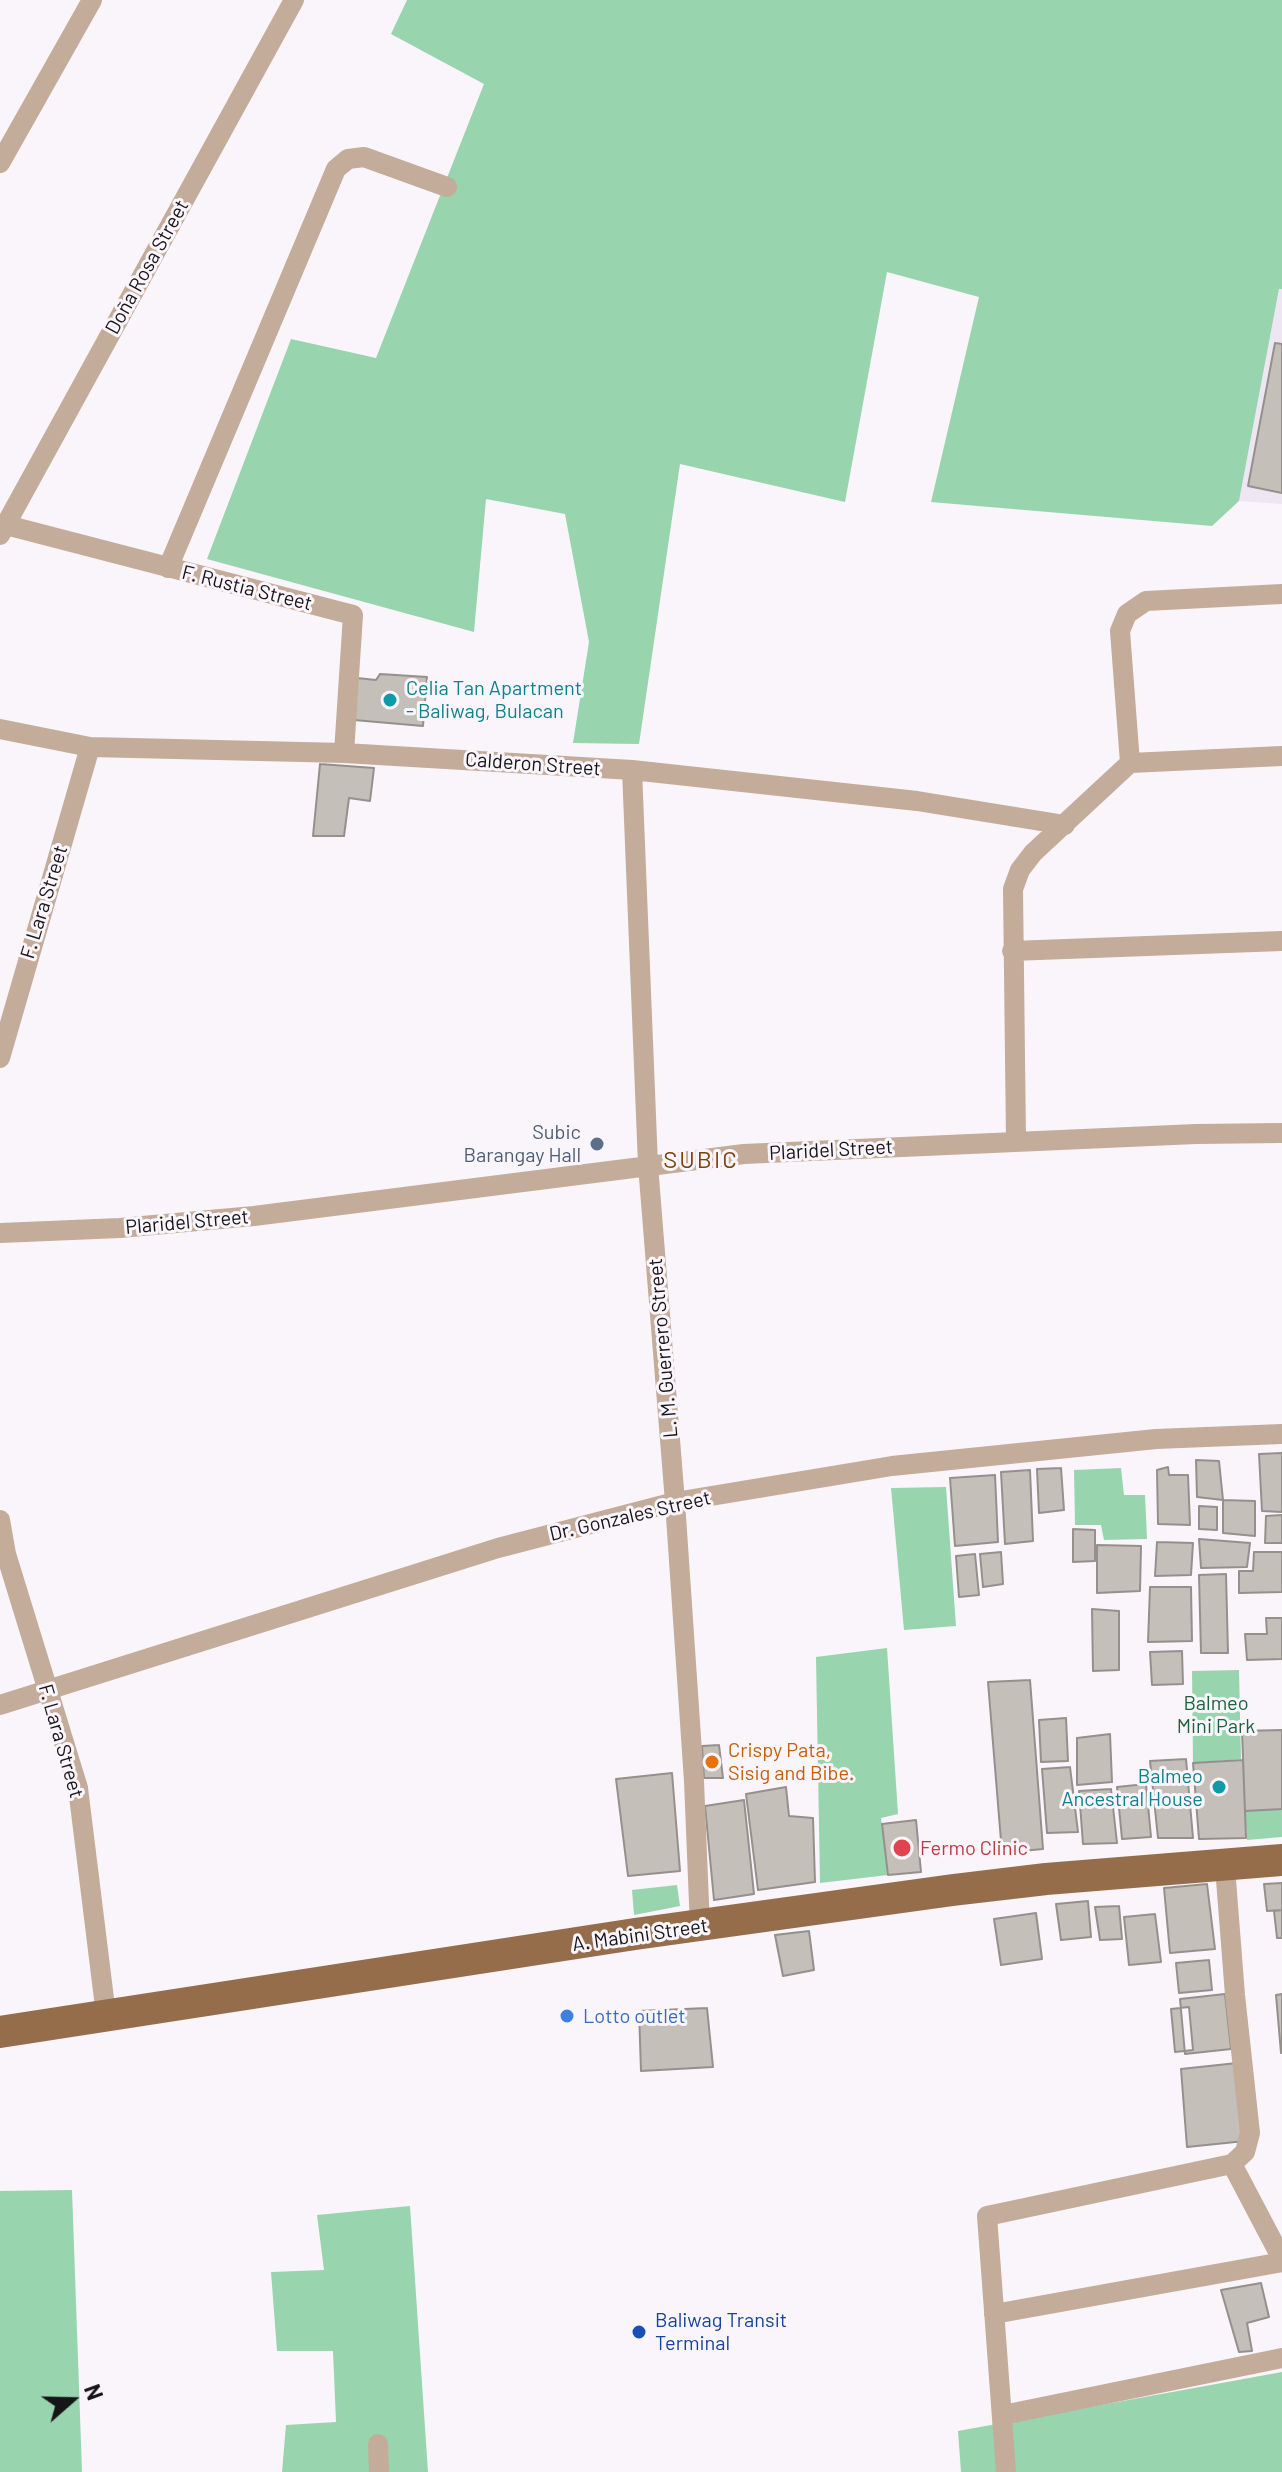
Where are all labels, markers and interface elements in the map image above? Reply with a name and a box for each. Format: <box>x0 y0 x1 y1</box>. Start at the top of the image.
street label: Doña Rosa Street <box>100 196 194 338</box>
street label: F. Rustia Street <box>179 560 315 616</box>
place label: Celia Tan Apartment - Baliwag, Bulacan <box>406 676 582 723</box>
marker: Celia Tan Apartment - Baliwag, Bulacan <box>381 691 399 709</box>
street label: Calderon Street <box>464 747 602 781</box>
street label: F. Lara Street <box>15 842 73 962</box>
place label: Subic Barangay Hall <box>464 1120 581 1167</box>
marker: Subic Barangay Hall <box>588 1135 606 1153</box>
street label: Plaridel Street <box>769 1135 893 1165</box>
district label: SUBIC <box>663 1146 739 1174</box>
street label: Plaridel Street <box>124 1205 250 1239</box>
street label: L. M. Guerrero Street <box>643 1257 683 1439</box>
street label: Dr. Gonzales Street <box>547 1486 713 1546</box>
street label: F. Lara Street <box>33 1681 89 1801</box>
park label: Balmeo Mini Park <box>1177 1691 1255 1738</box>
place label: Crispy Pata, Sisig and Bibe. <box>728 1738 854 1785</box>
marker: Crispy Pata, Sisig and Bibe. <box>703 1753 721 1771</box>
place label: Balmeo Ancestral House <box>1061 1764 1203 1811</box>
marker: Balmeo Ancestral House <box>1210 1778 1228 1796</box>
place label: Fermo Clinic <box>920 1836 1028 1860</box>
marker: Fermo Clinic <box>891 1837 913 1859</box>
street label: A. Mabini Street <box>571 1914 709 1956</box>
place label: Lotto outlet <box>583 2004 686 2028</box>
marker: Lotto outlet <box>558 2007 576 2025</box>
place label: Baliwag Transit Terminal <box>655 2308 787 2355</box>
marker: Baliwag Transit Terminal <box>630 2323 648 2341</box>
north arrow <box>32 2360 112 2440</box>
text: N <box>80 2380 109 2403</box>

